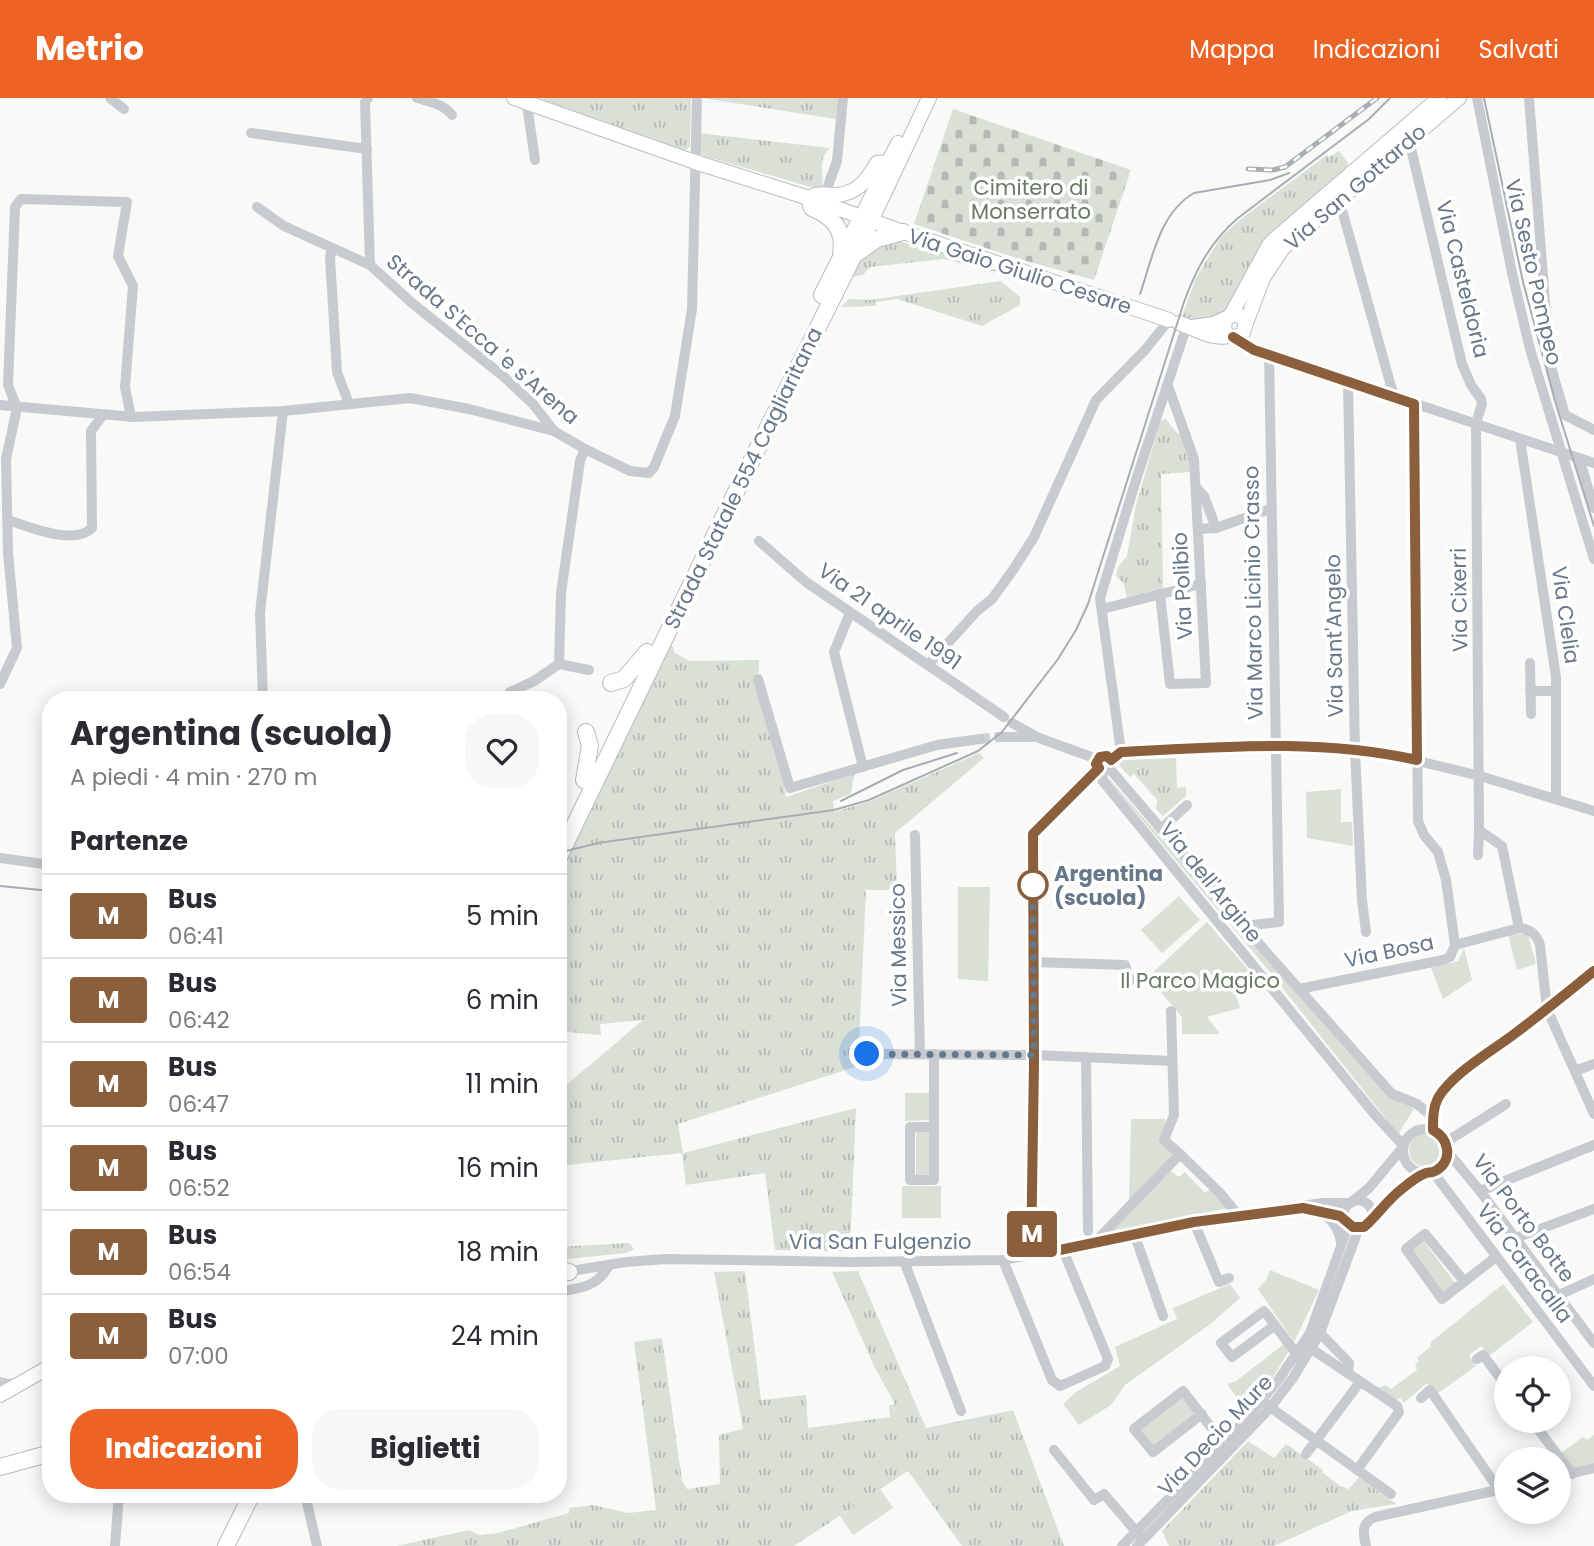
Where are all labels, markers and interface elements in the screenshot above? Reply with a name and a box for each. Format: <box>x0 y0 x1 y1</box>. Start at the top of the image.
text: Metrio <box>35 25 144 72</box>
text: Mappa <box>1189 33 1275 66</box>
text: Indicazioni <box>1313 33 1440 66</box>
text: Salvati <box>1478 33 1559 66</box>
street label: Via San Gottardo <box>1278 117 1432 257</box>
park label: Cimitero di Monserrato <box>971 173 1091 226</box>
street label: Via Sesto Pompeo <box>1498 176 1570 368</box>
street label: Via Casteldoria <box>1429 197 1497 361</box>
street label: Via Gaio Giulio Cesare <box>904 221 1136 321</box>
street label: Strada S'Ecca 'e s'Arena <box>380 247 586 431</box>
street label: Strada Statale 554 Cagliaritana <box>657 322 829 634</box>
street label: Via Marco Licinio Crasso <box>1236 466 1270 720</box>
street label: Via Polibio <box>1165 531 1199 641</box>
street label: Via Cixerri <box>1444 548 1474 652</box>
street label: Via Sant'Angelo <box>1318 554 1350 718</box>
street label: Via 21 aprile 1991 <box>813 556 967 676</box>
street label: Via Clelia <box>1545 564 1587 666</box>
text: Argentina (scuola) <box>70 710 393 757</box>
button: heart <box>465 714 539 788</box>
text: A piedi · 4 min · 270 m <box>70 761 317 793</box>
street label: Via dell'Argine <box>1153 815 1269 949</box>
text: Partenze <box>70 823 188 859</box>
place label: Argentina (scuola) <box>1054 859 1163 912</box>
marker: Argentina (scuola) <box>1018 870 1048 900</box>
text: Bus <box>168 881 217 917</box>
street label: Via Messico <box>882 883 914 1007</box>
text: 5 min <box>466 898 539 934</box>
text: M <box>97 899 120 932</box>
text: 06:41 <box>168 920 224 952</box>
street label: Via Bosa <box>1342 927 1436 975</box>
text: Bus <box>168 965 217 1001</box>
park label: Il Parco Magico <box>1120 966 1280 995</box>
text: 6 min <box>466 982 539 1018</box>
text: M <box>97 983 120 1016</box>
text: 06:42 <box>168 1004 230 1036</box>
your location <box>849 1036 884 1071</box>
text: Bus <box>168 1049 217 1085</box>
text: 11 min <box>466 1066 539 1102</box>
text: M <box>97 1067 120 1100</box>
text: 06:47 <box>168 1088 229 1120</box>
text: Bus <box>168 1133 217 1169</box>
street label: Via Porto Botte <box>1466 1148 1582 1288</box>
text: 16 min <box>457 1150 539 1186</box>
text: M <box>97 1151 120 1184</box>
text: 06:52 <box>168 1172 230 1204</box>
street label: Via Caracalla <box>1470 1197 1580 1329</box>
line badge: M <box>1009 1211 1055 1257</box>
text: Bus <box>168 1217 217 1253</box>
text: M <box>1021 1217 1043 1250</box>
street label: Via San Fulgenzio <box>789 1227 971 1256</box>
text: 18 min <box>458 1234 539 1270</box>
text: M <box>97 1235 120 1268</box>
text: 06:54 <box>168 1256 231 1288</box>
text: Bus <box>168 1301 217 1337</box>
text: 24 min <box>451 1318 539 1354</box>
text: M <box>97 1319 120 1352</box>
text: 07:00 <box>168 1340 229 1372</box>
map controls <box>1494 1356 1571 1524</box>
button: locate <box>1494 1356 1571 1433</box>
street label: Via Decio Mure <box>1151 1368 1279 1502</box>
button: Indicazioni <box>70 1409 298 1489</box>
button: Biglietti <box>312 1409 539 1489</box>
button: layers <box>1494 1447 1571 1524</box>

